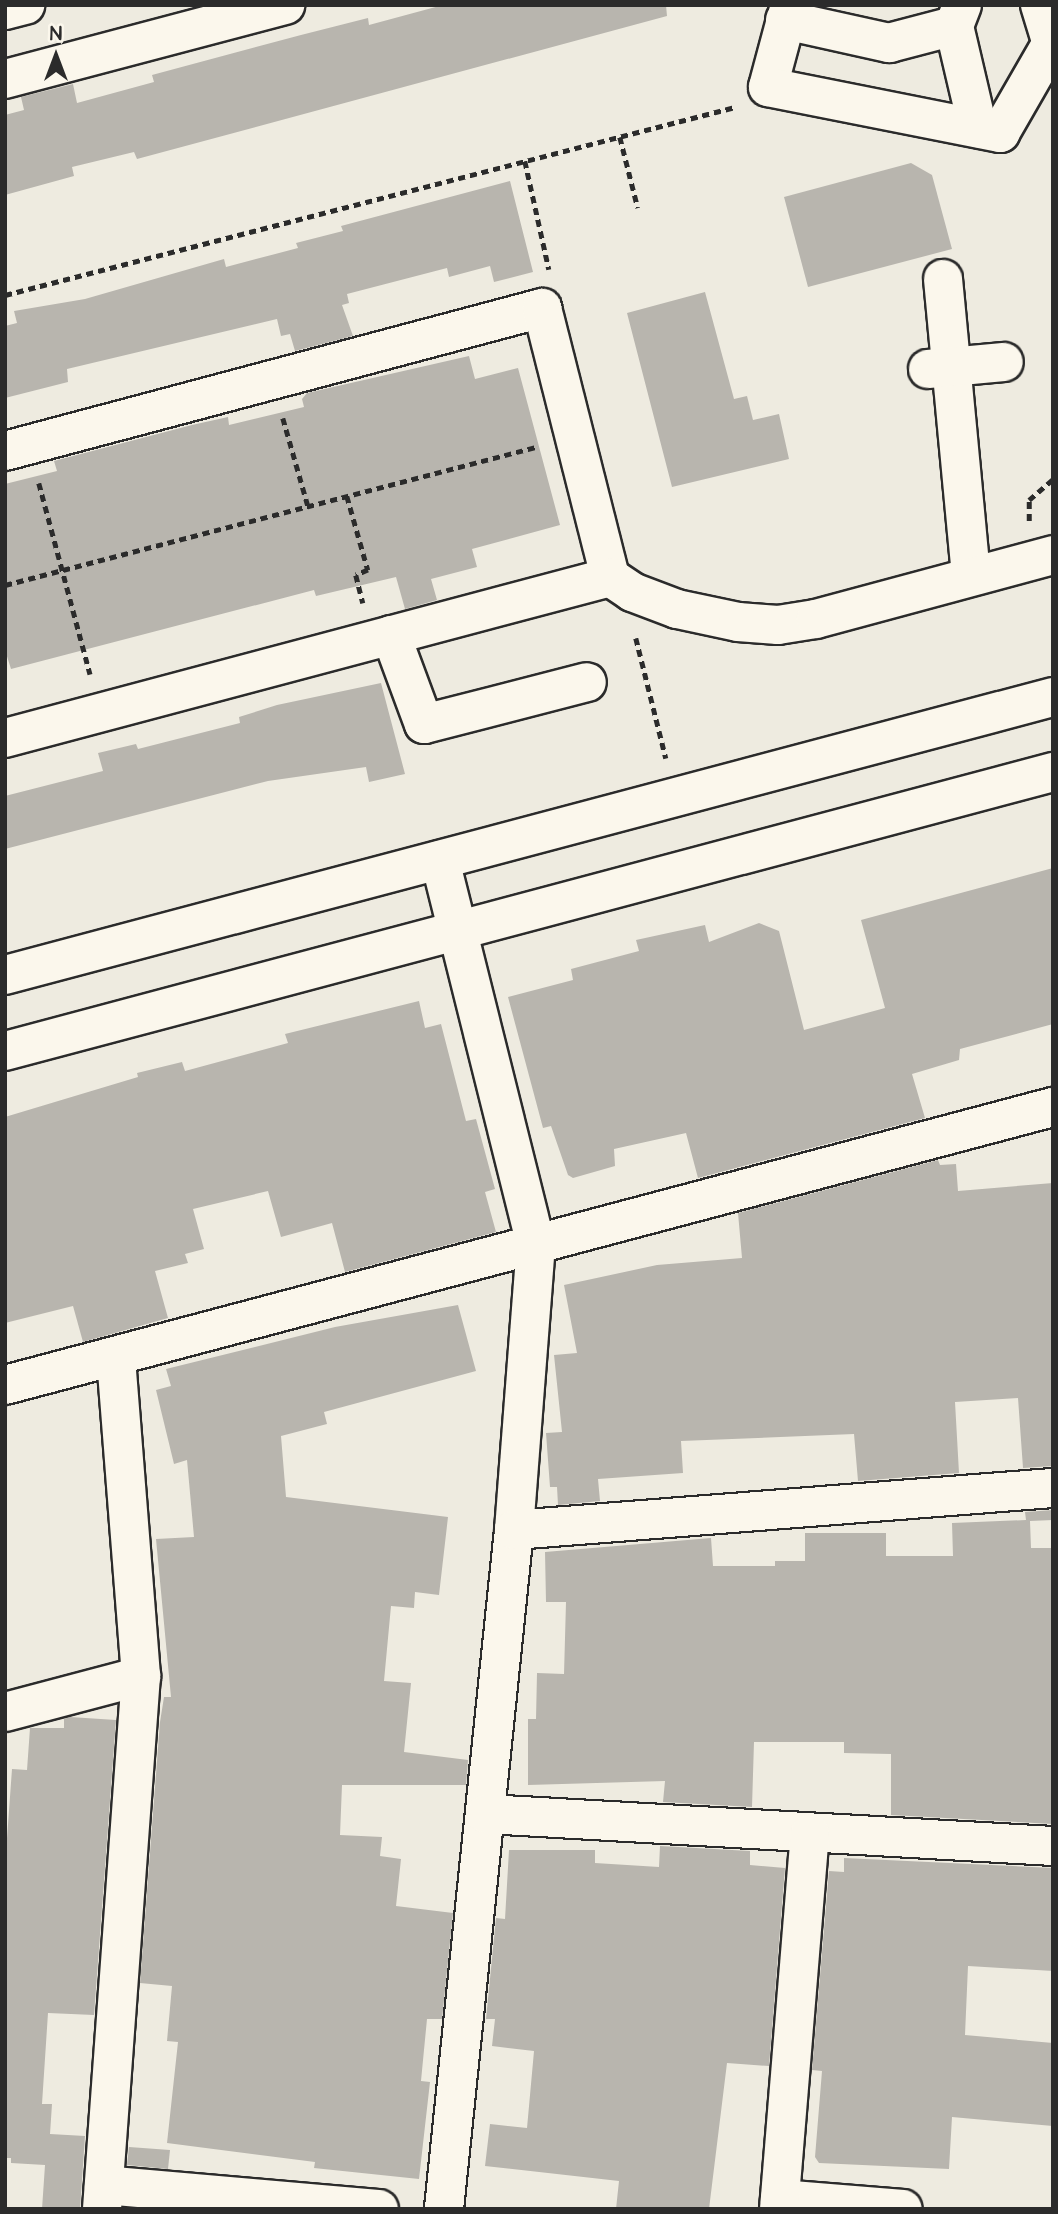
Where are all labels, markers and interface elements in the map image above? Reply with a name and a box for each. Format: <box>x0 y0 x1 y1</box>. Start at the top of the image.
north arrow <box>21 21 91 91</box>
text: N <box>50 21 62 48</box>

